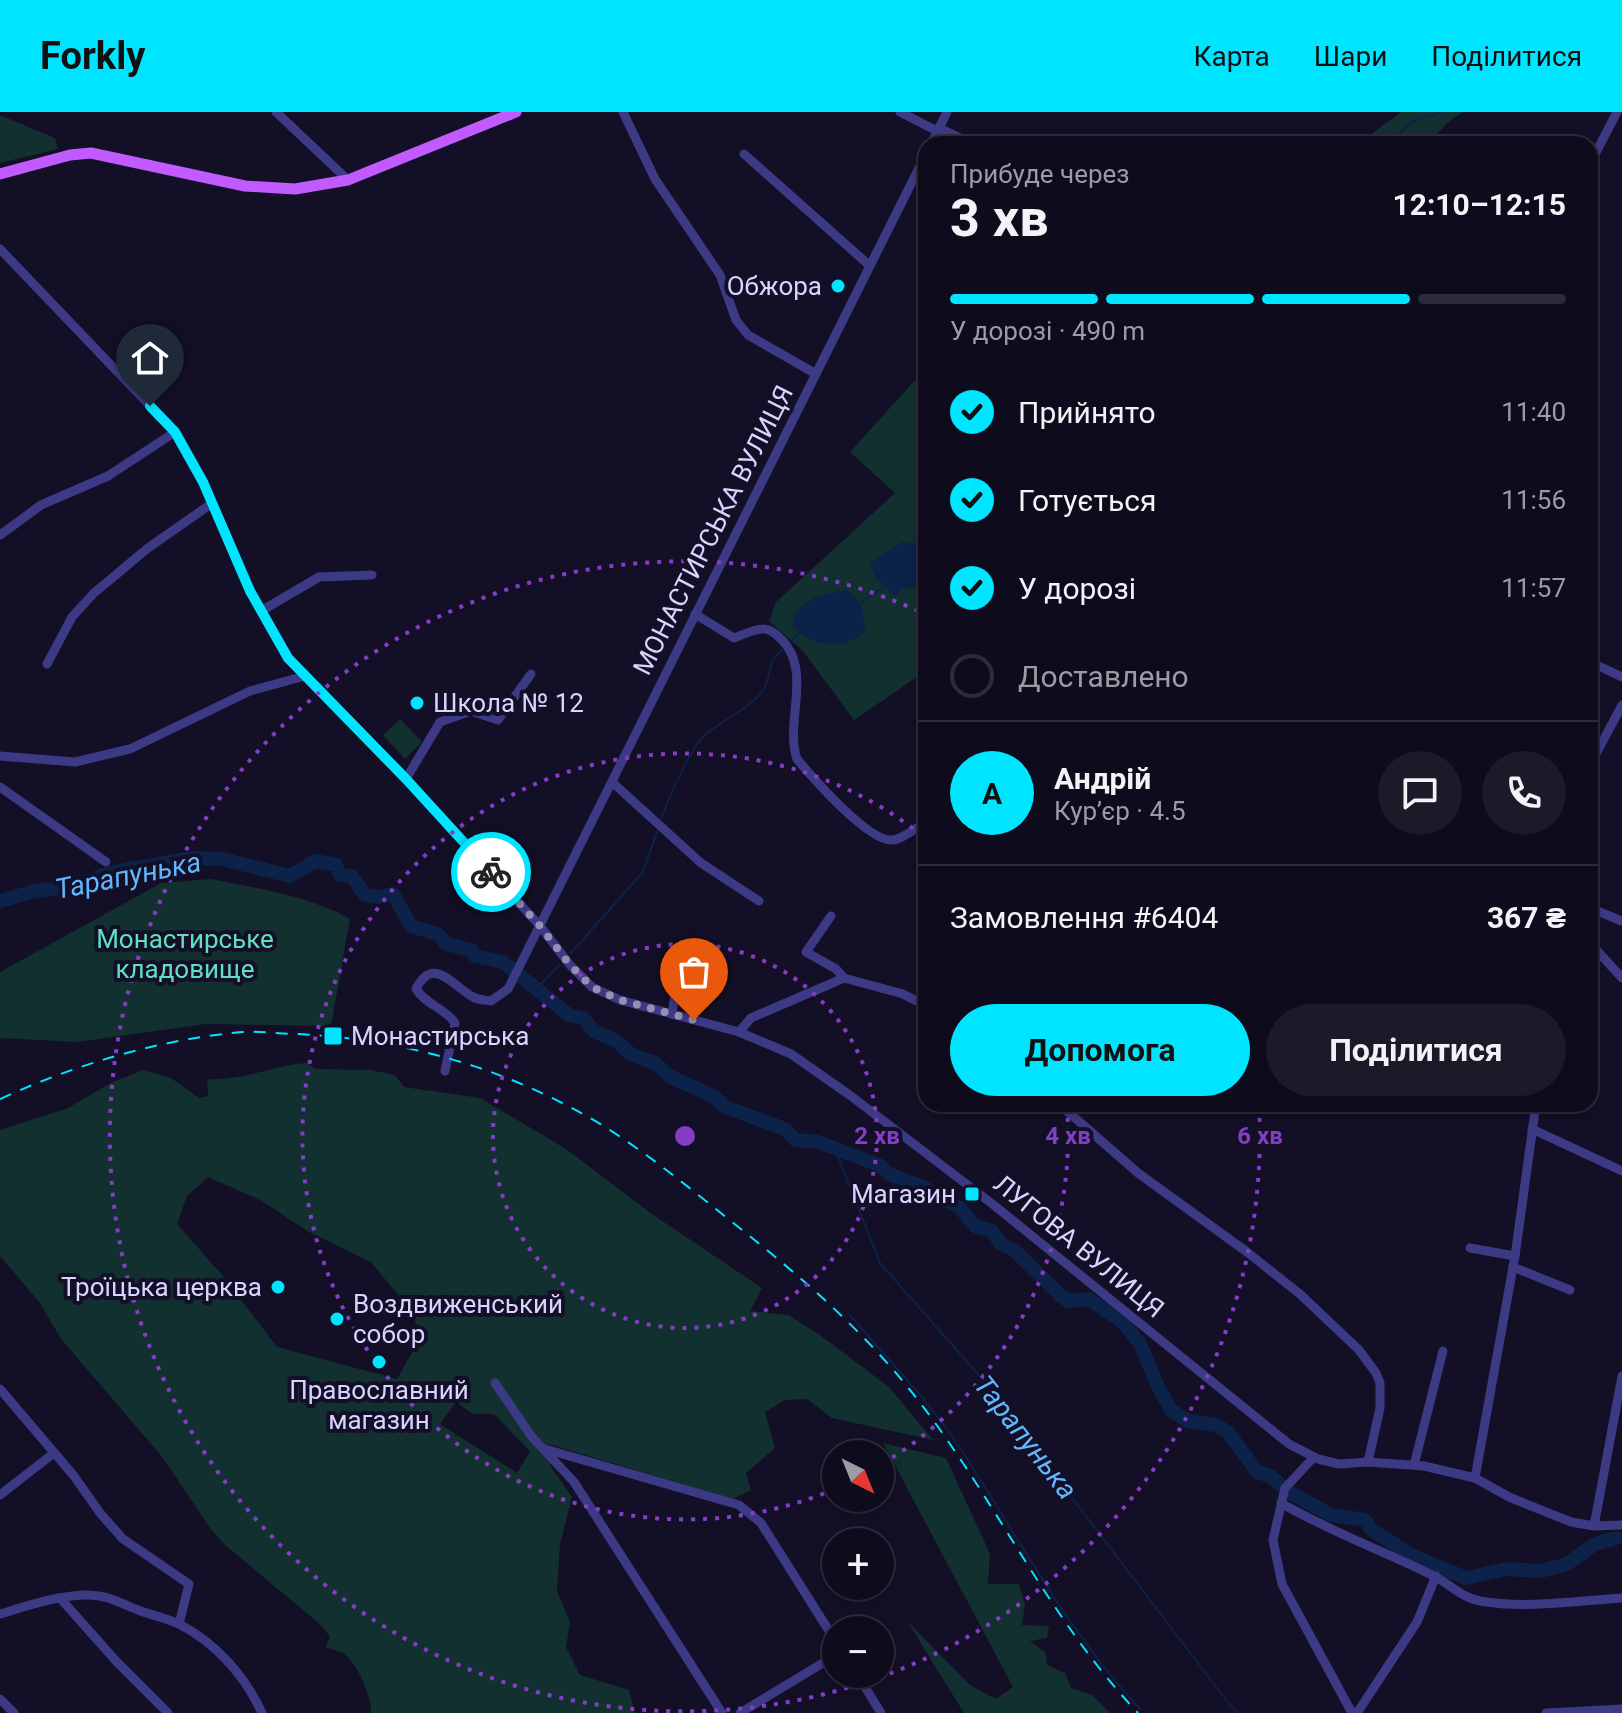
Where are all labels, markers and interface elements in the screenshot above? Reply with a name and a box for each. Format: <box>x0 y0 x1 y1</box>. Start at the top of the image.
text: Forkly <box>40 34 145 78</box>
text: Карта <box>1194 40 1270 73</box>
text: Шари <box>1314 40 1387 73</box>
text: Поділитися <box>1431 40 1582 73</box>
text: Прибуде через <box>950 159 1130 189</box>
text: 12:10–12:15 <box>1392 187 1566 222</box>
text: 3 хв <box>950 188 1049 249</box>
place label: Обжора <box>727 271 822 301</box>
marker: Обжора <box>829 277 847 295</box>
text: У дорозі · 490 m <box>950 316 1145 346</box>
pin <box>116 324 184 406</box>
icon: home <box>128 336 172 380</box>
street label: МОНАСТИРСЬКА ВУЛИЦЯ <box>627 380 799 680</box>
icon: check <box>950 390 994 434</box>
text: Прийнято <box>1018 395 1156 430</box>
text: 11:40 <box>1501 397 1566 427</box>
icon: check <box>950 478 994 522</box>
text: Готується <box>1018 483 1156 518</box>
text: 11:56 <box>1501 485 1566 515</box>
icon: check <box>950 566 994 610</box>
text: У дорозі <box>1018 571 1136 606</box>
text: 11:57 <box>1501 573 1566 603</box>
text: Доставлено <box>1018 659 1189 694</box>
place label: Школа № 12 <box>433 688 584 718</box>
marker: Школа № 12 <box>408 694 426 712</box>
button: chat <box>1378 751 1462 835</box>
button: phone <box>1482 751 1566 835</box>
text: Андрій <box>1054 761 1151 796</box>
text: А <box>982 776 1002 811</box>
text: Кур’єр · 4.5 <box>1054 796 1186 826</box>
courier <box>451 832 531 912</box>
water label: Тарапунька <box>52 845 204 906</box>
icon: bike <box>469 850 513 894</box>
text: Замовлення #6404 <box>950 900 1218 935</box>
text: 367 ₴ <box>1487 900 1566 935</box>
park label: Монастирське кладовище <box>96 924 274 984</box>
pin <box>660 938 728 1020</box>
icon: bag <box>672 950 716 994</box>
button: Допомога <box>950 1004 1250 1096</box>
button: Поділитися <box>1266 1004 1566 1096</box>
place label: Монастирська <box>351 1021 529 1051</box>
marker: Монастирська <box>322 1025 344 1047</box>
centre of rings <box>671 1122 699 1150</box>
text: 2 хв <box>854 1122 900 1150</box>
text: 4 хв <box>1045 1122 1091 1150</box>
text: 6 хв <box>1237 1122 1283 1150</box>
street label: ЛУГОВА ВУЛИЦЯ <box>988 1168 1170 1324</box>
place label: Магазин <box>851 1179 956 1209</box>
marker: Магазин <box>963 1185 981 1203</box>
place label: Троїцька церква <box>61 1272 262 1302</box>
marker: Троїцька церква <box>269 1278 287 1296</box>
place label: Воздвиженський собор <box>353 1289 563 1349</box>
marker: Воздвиженський собор <box>328 1310 346 1328</box>
marker: Православний магазин <box>370 1353 388 1371</box>
water label: Тарапунька <box>967 1369 1084 1506</box>
place label: Православний магазин <box>289 1375 469 1435</box>
north arrow <box>822 1440 894 1512</box>
map controls <box>822 1440 894 1688</box>
button: + <box>822 1528 894 1600</box>
button: − <box>822 1616 894 1688</box>

